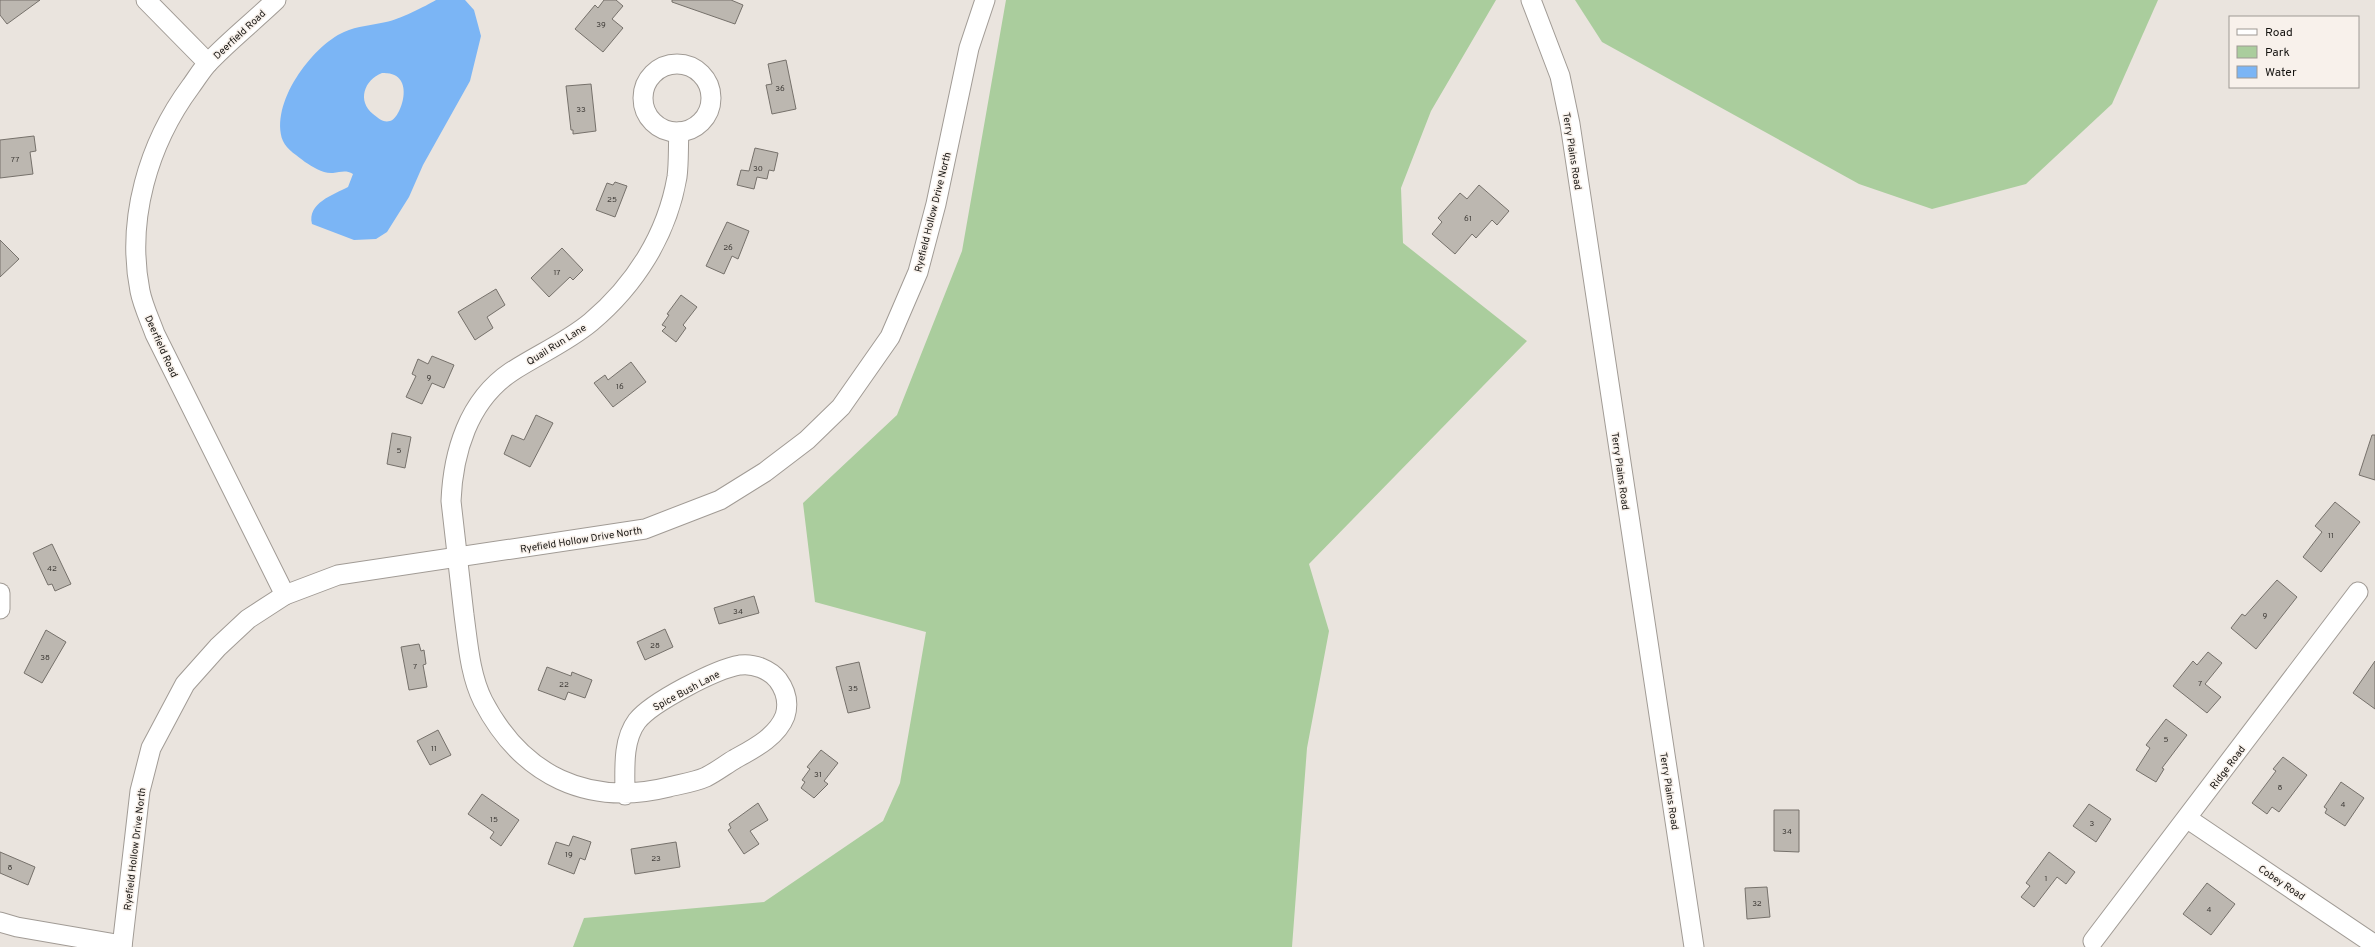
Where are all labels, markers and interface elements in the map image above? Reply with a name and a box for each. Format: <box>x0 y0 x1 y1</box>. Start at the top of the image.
street label: Deerfield Road <box>211 8 269 63</box>
legend <box>2229 16 2359 88</box>
house number: 39 <box>596 20 606 30</box>
text: Road <box>2265 25 2293 41</box>
text: Park <box>2265 45 2290 61</box>
text: Water <box>2265 65 2297 81</box>
house number: 36 <box>775 84 785 94</box>
house number: 33 <box>576 105 586 115</box>
street label: Terry Plains Road <box>1559 111 1584 191</box>
street label: Ryefield Hollow Drive North <box>912 151 955 274</box>
house number: 77 <box>11 155 19 165</box>
house number: 30 <box>753 164 763 174</box>
house number: 25 <box>607 195 617 205</box>
house number: 61 <box>1464 214 1472 224</box>
house number: 26 <box>723 243 733 253</box>
house number: 17 <box>553 268 561 278</box>
street label: Deerfield Road <box>141 313 180 380</box>
street label: Quail Run Lane <box>524 322 589 369</box>
house number: 9 <box>427 373 432 383</box>
house number: 16 <box>616 382 624 392</box>
street label: Terry Plains Road <box>1608 431 1631 511</box>
house number: 5 <box>397 446 402 456</box>
street label: Ryefield Hollow Drive North <box>519 524 643 557</box>
house number: 11 <box>2328 531 2334 541</box>
house number: 42 <box>47 564 57 574</box>
house number: 34 <box>733 607 743 617</box>
house number: 9 <box>2263 611 2268 621</box>
house number: 28 <box>650 641 660 651</box>
house number: 38 <box>40 653 50 663</box>
house number: 7 <box>413 662 417 672</box>
street label: Spice Bush Lane <box>651 668 722 714</box>
house number: 7 <box>2198 679 2202 689</box>
house number: 22 <box>559 680 569 690</box>
house number: 35 <box>848 684 858 694</box>
house number: 5 <box>2164 735 2169 745</box>
house number: 11 <box>431 744 437 754</box>
street label: Ridge Road <box>2208 744 2249 792</box>
street label: Terry Plains Road <box>1656 751 1681 831</box>
house number: 31 <box>814 770 822 780</box>
house number: 8 <box>2278 783 2283 793</box>
street label: Ryefield Hollow Drive North <box>122 787 149 911</box>
house number: 4 <box>2341 800 2346 810</box>
house number: 15 <box>490 815 498 825</box>
house number: 3 <box>2090 819 2095 829</box>
house number: 34 <box>1782 827 1792 837</box>
house number: 19 <box>565 850 573 860</box>
house number: 23 <box>651 854 661 864</box>
house number: 8 <box>8 863 13 873</box>
street label: Cobey Road <box>2255 863 2307 904</box>
house number: 1 <box>2045 874 2047 884</box>
house number: 32 <box>1752 899 1762 909</box>
house number: 4 <box>2207 905 2212 915</box>

